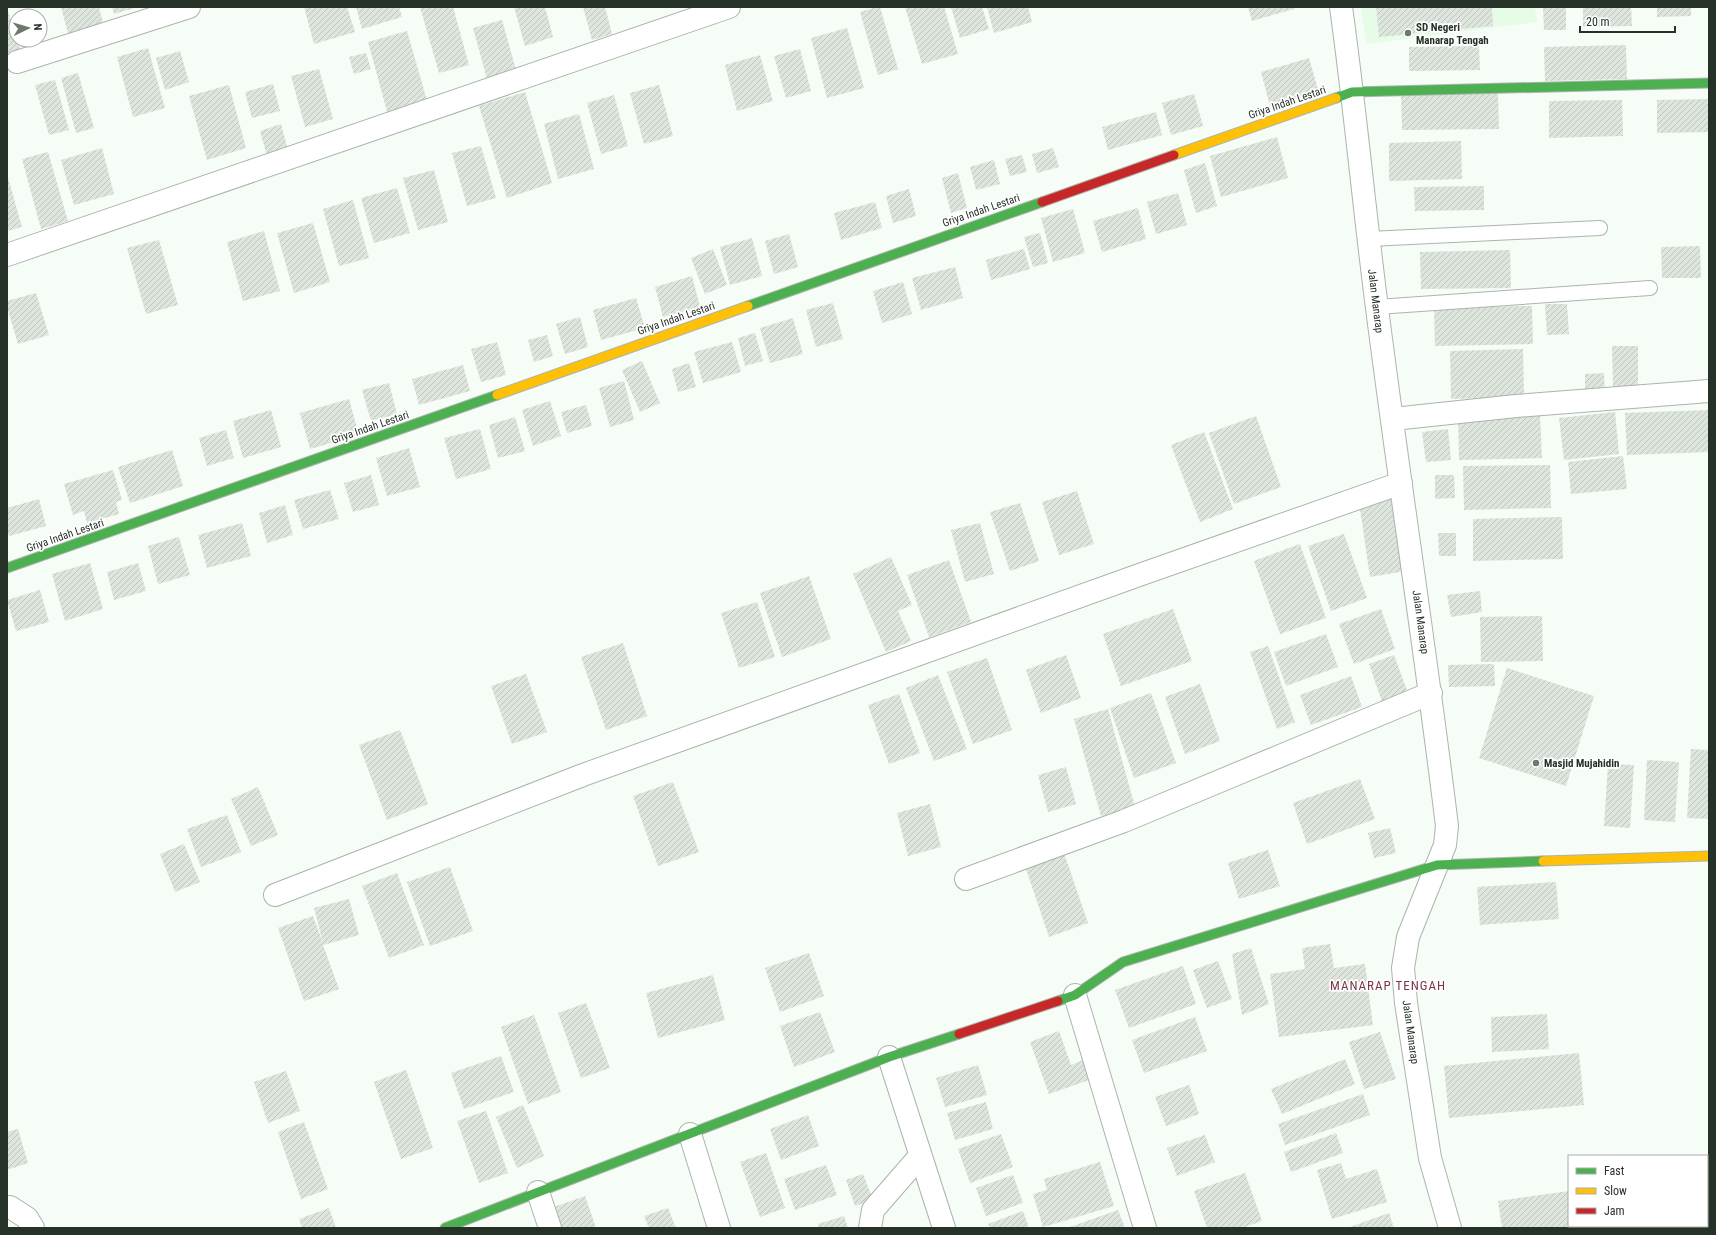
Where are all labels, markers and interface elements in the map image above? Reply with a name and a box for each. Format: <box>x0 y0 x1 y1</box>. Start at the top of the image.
north arrow <box>8 8 48 48</box>
scale bar <box>1580 8 1675 34</box>
text: 20 m <box>1586 15 1610 29</box>
place label: SD Negeri Manarap Tengah <box>1416 21 1489 47</box>
text: N <box>31 23 44 31</box>
marker: SD Negeri Manarap Tengah <box>1403 28 1413 38</box>
street label: Griya Indah Lestari <box>1247 83 1328 122</box>
street label: Griya Indah Lestari <box>941 191 1022 230</box>
street label: Jalan Manarap <box>1365 268 1386 334</box>
street label: Griya Indah Lestari <box>636 299 717 338</box>
street label: Griya Indah Lestari <box>330 408 411 447</box>
street label: Griya Indah Lestari <box>25 516 106 555</box>
street label: Jalan Manarap <box>1410 589 1431 655</box>
place label: Masjid Mujahidin <box>1544 757 1619 770</box>
marker: Masjid Mujahidin <box>1531 758 1541 768</box>
district label: MANARAP TENGAH <box>1330 978 1446 993</box>
street label: Jalan Manarap <box>1400 999 1421 1065</box>
legend <box>1568 1155 1708 1227</box>
text: Fast <box>1604 1164 1625 1178</box>
text: Slow <box>1604 1184 1627 1198</box>
text: Jam <box>1604 1204 1625 1218</box>

